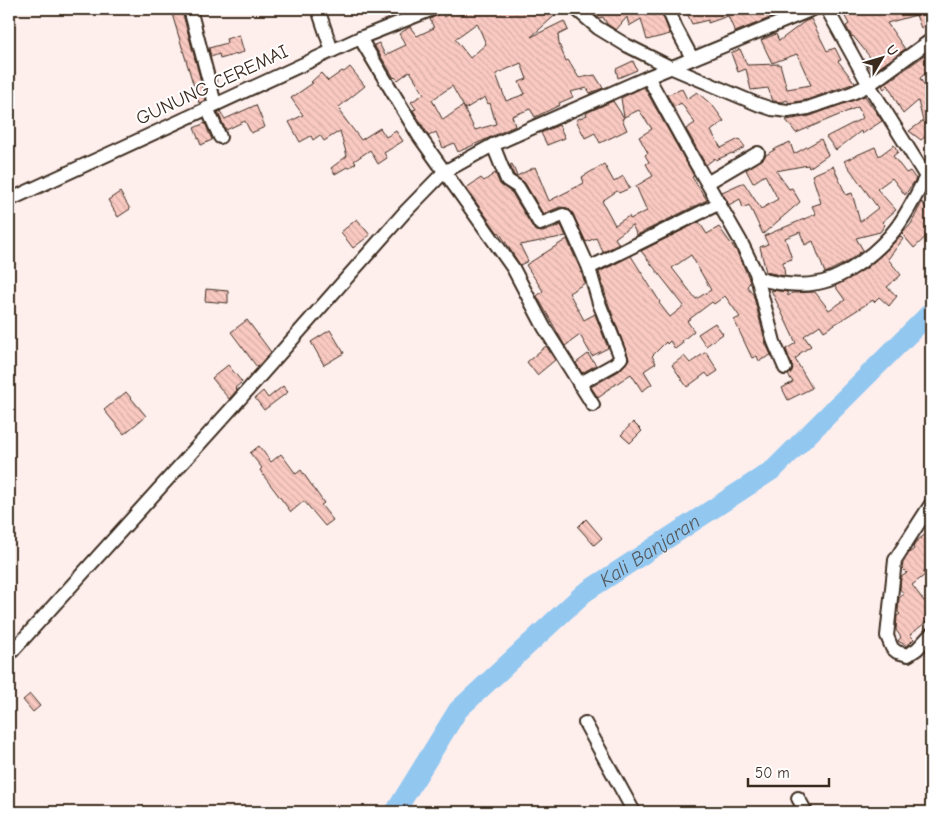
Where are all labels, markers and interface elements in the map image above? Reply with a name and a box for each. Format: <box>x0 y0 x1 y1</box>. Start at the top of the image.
north arrow <box>858 32 908 82</box>
street label: GUNUNG CEREMAI <box>133 40 291 130</box>
text: U <box>882 41 901 59</box>
water label: Kali Banjaran <box>595 509 704 591</box>
scale bar <box>748 756 829 788</box>
text: 50 m <box>755 764 790 782</box>

